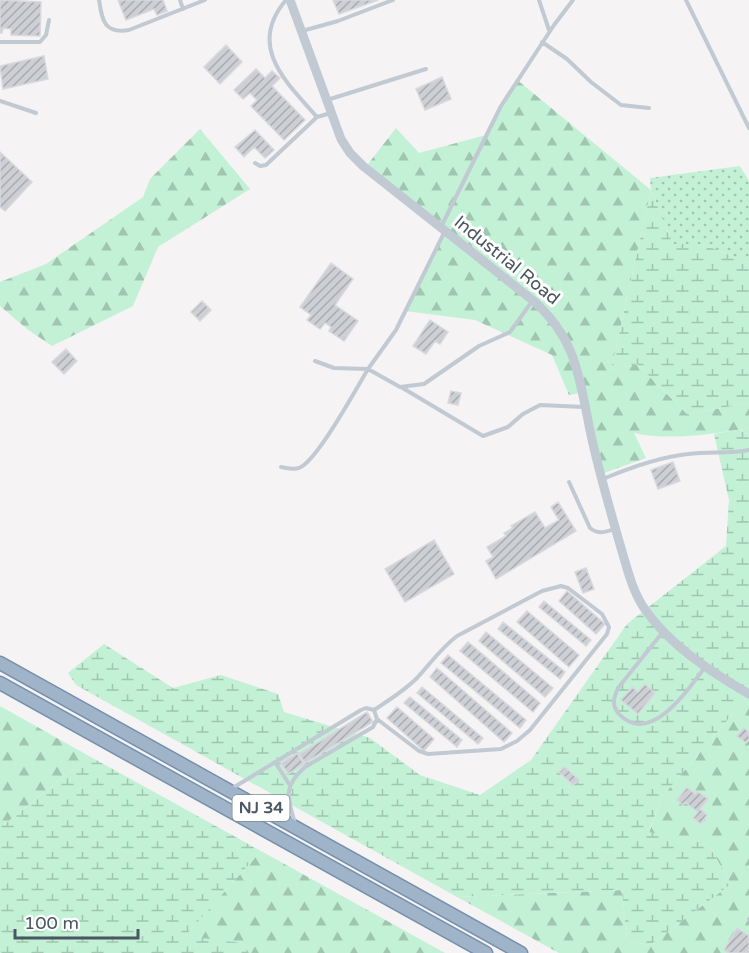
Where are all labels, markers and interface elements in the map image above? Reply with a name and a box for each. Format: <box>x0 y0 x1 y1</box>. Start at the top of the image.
street label: Industrial Road <box>450 211 564 309</box>
road number: NJ 34 <box>232 795 290 821</box>
scale bar <box>15 902 138 940</box>
text: 100 m <box>24 912 79 934</box>

